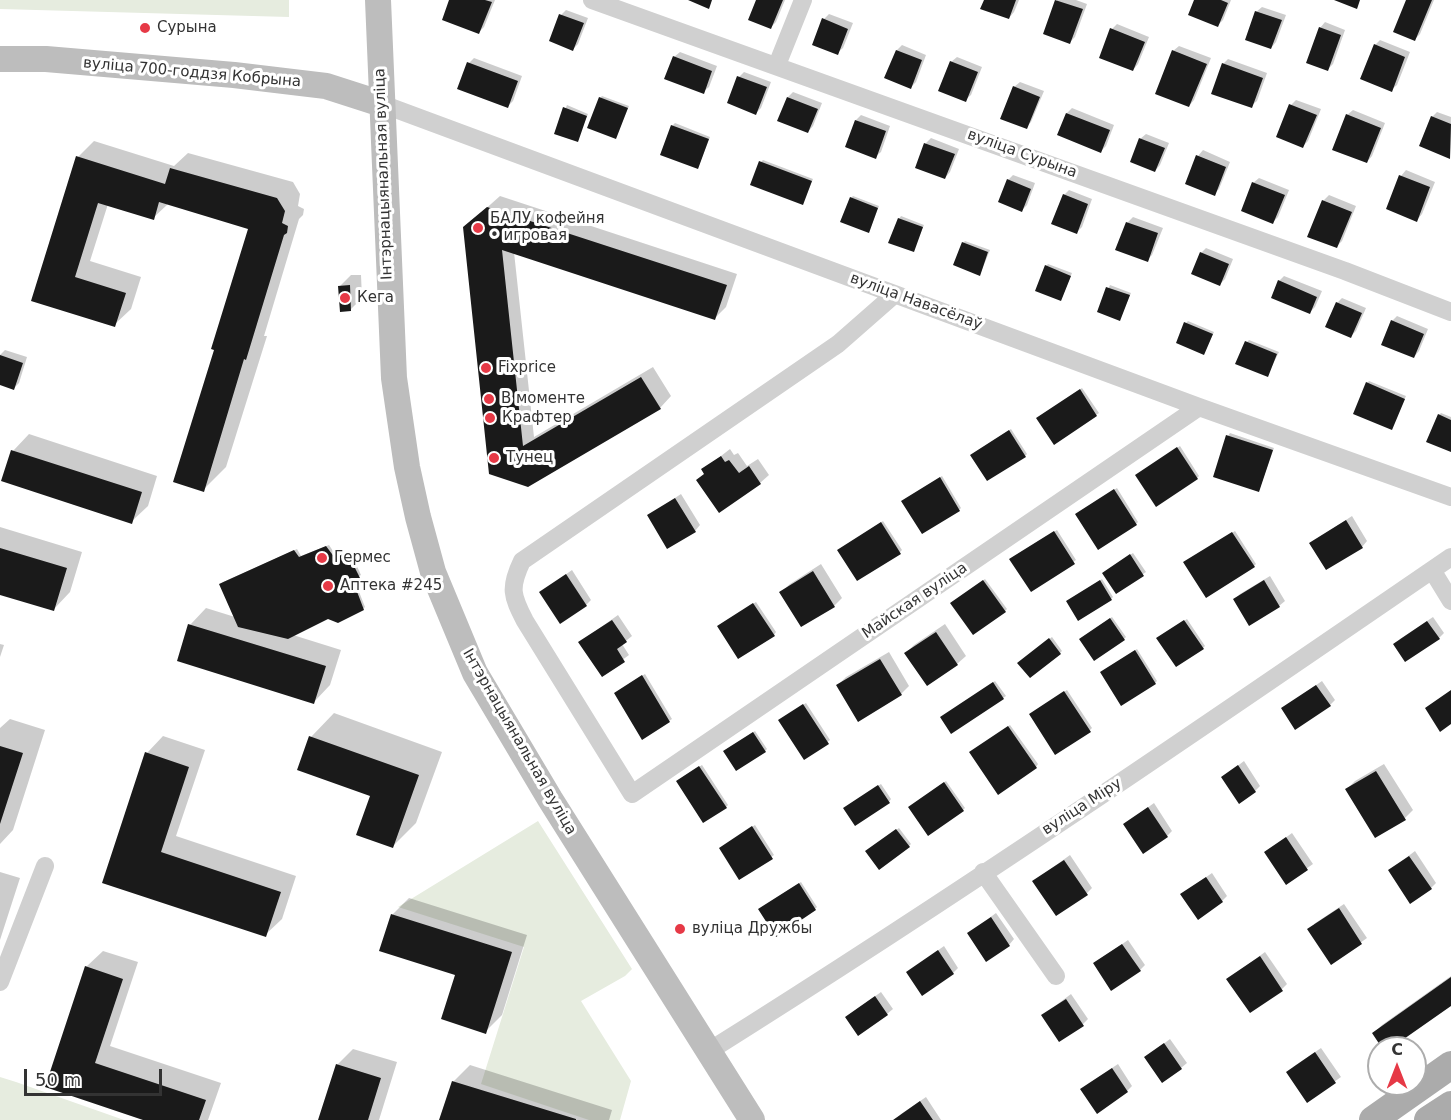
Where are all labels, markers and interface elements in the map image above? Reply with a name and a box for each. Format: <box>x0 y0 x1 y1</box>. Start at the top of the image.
place label: Сурына <box>157 19 217 37</box>
marker: Сурына <box>138 21 152 35</box>
street label: вуліца 700-годдзя Кобрына <box>82 55 302 91</box>
street label: Інтэрнацыянальная вуліца <box>371 68 397 280</box>
street label: вуліца Сурына <box>965 126 1079 182</box>
place label: БАЛУ кофейня • игровая <box>490 210 605 245</box>
marker: БАЛУ кофейня • игровая <box>471 221 485 235</box>
street label: вуліца Навасёлаў <box>847 270 985 334</box>
place label: Кега <box>357 289 394 307</box>
marker: Кега <box>338 291 352 305</box>
place label: Fixprice <box>498 359 556 377</box>
marker: Fixprice <box>479 361 493 375</box>
place label: В моменте <box>501 390 585 408</box>
marker: В моменте <box>482 392 496 406</box>
place label: Крафтер <box>502 409 572 427</box>
marker: Крафтер <box>483 411 497 425</box>
place label: Тунец <box>506 449 553 467</box>
marker: Тунец <box>487 451 501 465</box>
place label: Гермес <box>334 549 391 567</box>
marker: Гермес <box>315 551 329 565</box>
street label: Майская вуліца <box>859 559 971 643</box>
place label: Аптека #245 <box>340 577 442 595</box>
marker: Аптека #245 <box>321 579 335 593</box>
street label: Інтэрнацыянальная вуліца <box>458 646 580 838</box>
street label: вуліца Міру <box>1039 775 1125 839</box>
place label: вуліца Дружбы <box>692 920 812 938</box>
marker: вуліца Дружбы <box>673 922 687 936</box>
north arrow <box>1367 1036 1427 1096</box>
text: С <box>1391 1040 1403 1059</box>
scale bar <box>27 1057 165 1095</box>
text: 50 m <box>35 1069 81 1090</box>

